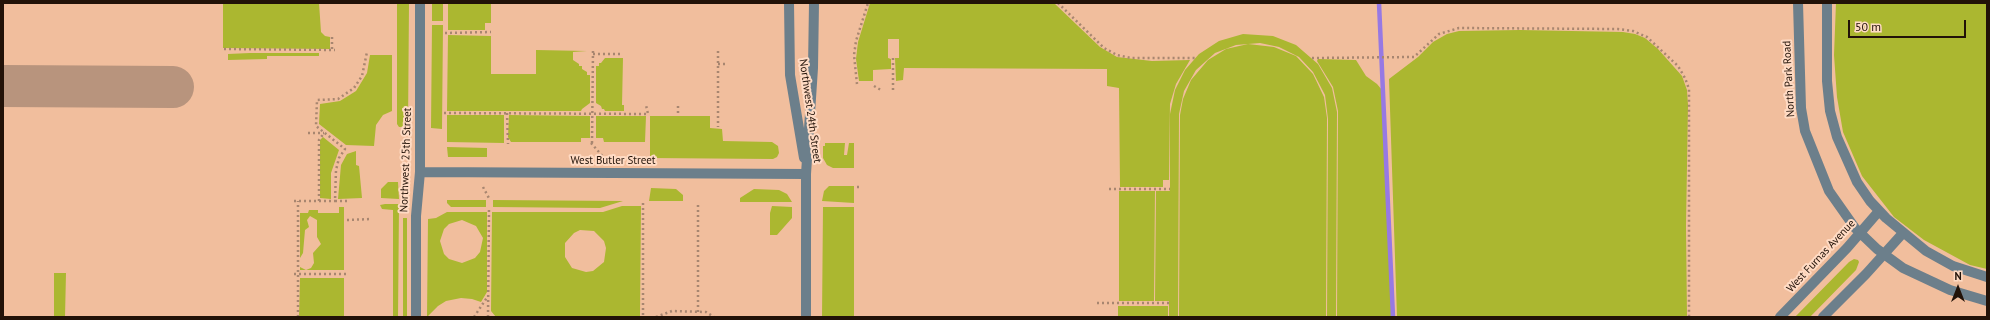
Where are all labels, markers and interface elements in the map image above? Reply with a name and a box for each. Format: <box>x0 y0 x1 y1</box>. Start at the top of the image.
scale bar <box>1850 12 1968 38</box>
text: 50 m <box>1855 19 1881 34</box>
street label: North Park Road <box>1780 40 1798 118</box>
street label: Northwest 24th Street <box>796 58 824 164</box>
street label: Northwest 25th Street <box>398 107 414 213</box>
street label: West Butler Street <box>570 154 656 168</box>
street label: West Furnas Avenue <box>1784 217 1858 295</box>
north arrow <box>1938 268 1978 308</box>
text: N <box>1954 269 1962 283</box>

